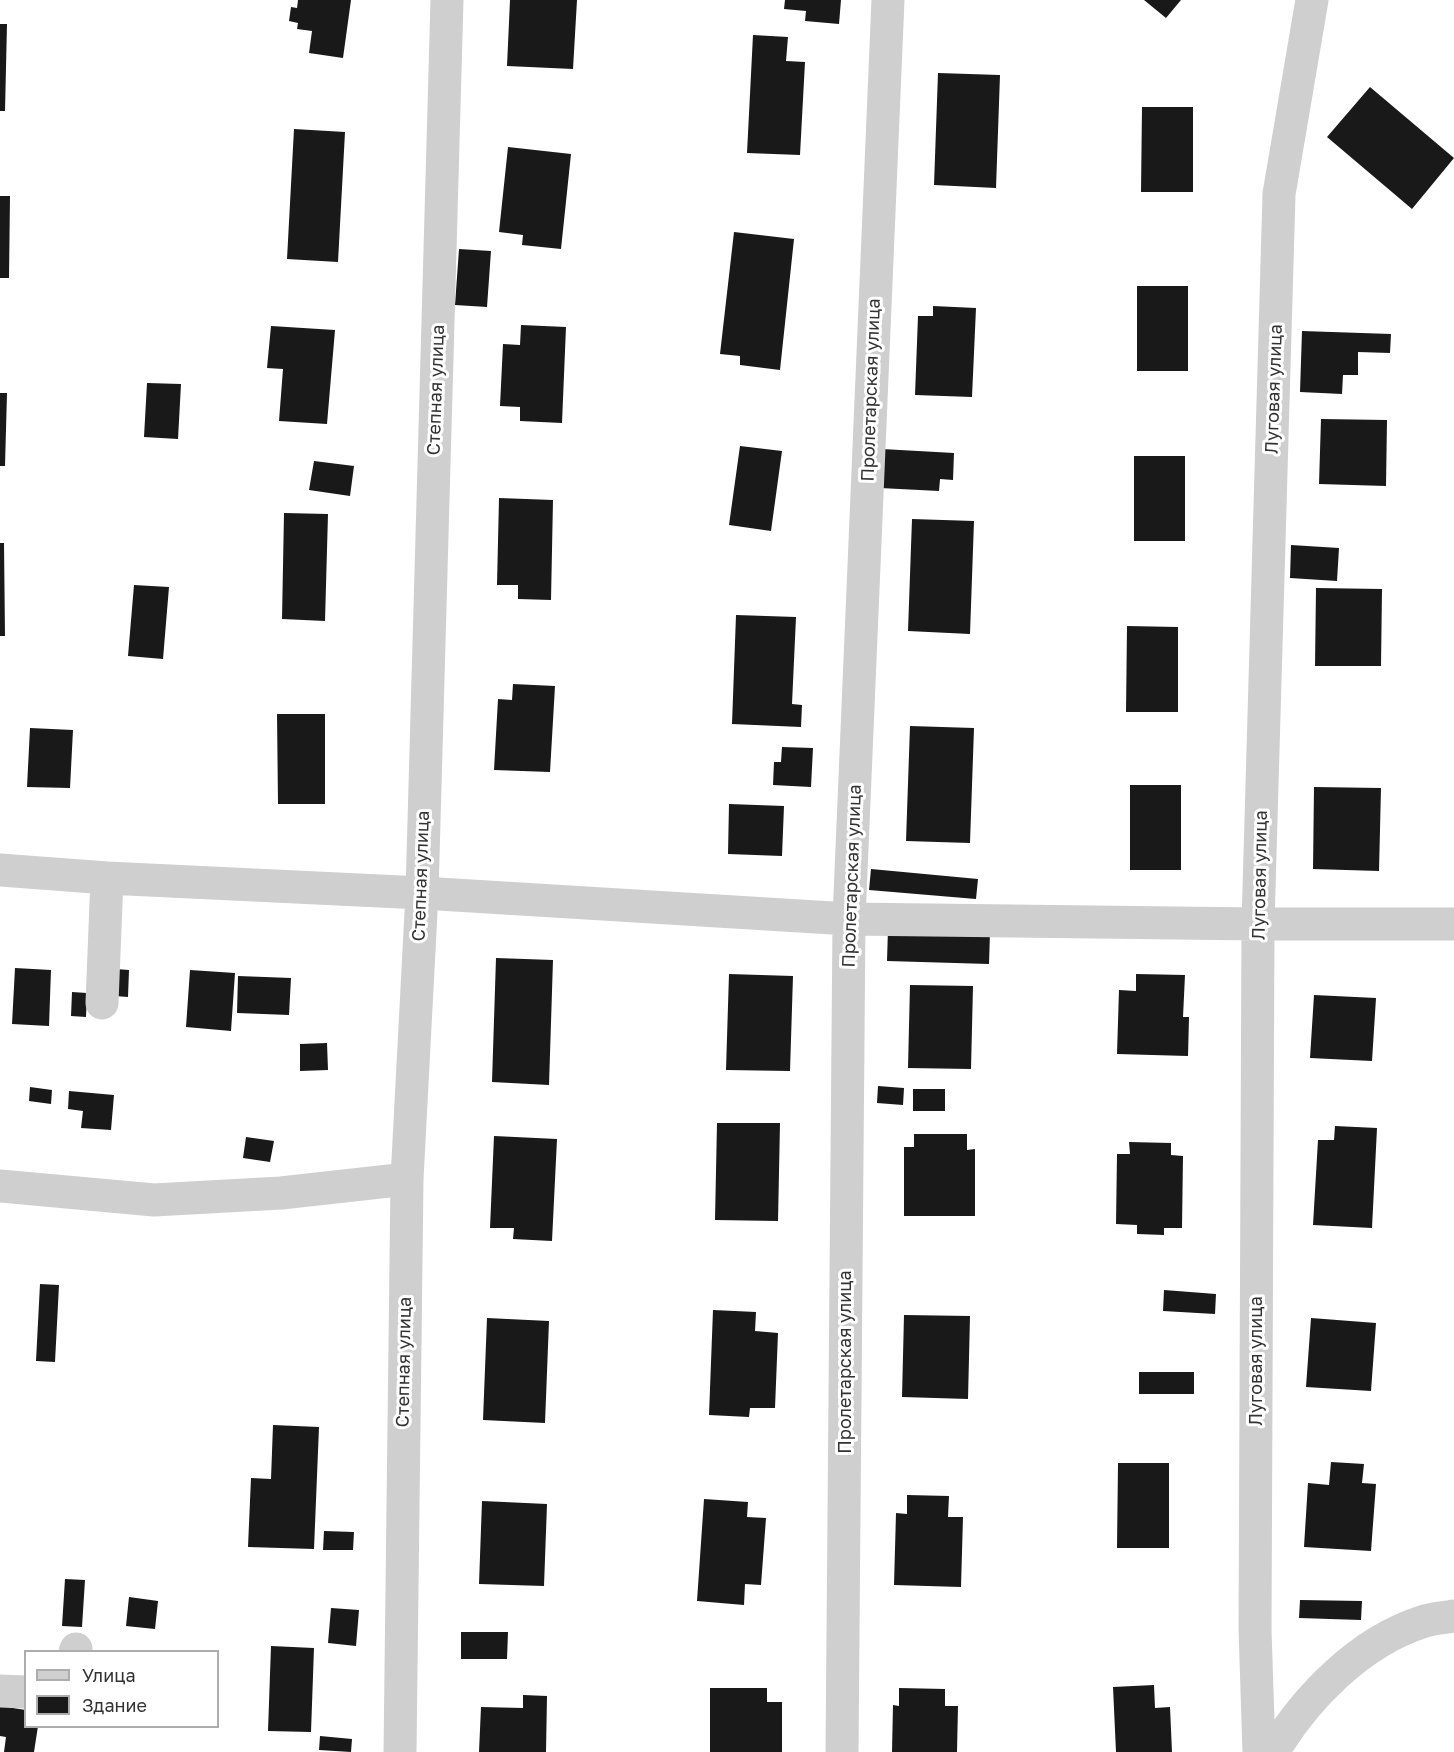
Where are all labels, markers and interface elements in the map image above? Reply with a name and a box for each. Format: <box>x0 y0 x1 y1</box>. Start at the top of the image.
street label: Пролетарская улица <box>857 298 885 482</box>
street label: Степная улица <box>423 324 449 456</box>
street label: Луговая улица <box>1261 324 1287 454</box>
street label: Пролетарская улица <box>838 784 866 968</box>
street label: Степная улица <box>408 810 434 942</box>
street label: Луговая улица <box>1248 810 1272 940</box>
street label: Пролетарская улица <box>834 1270 856 1454</box>
street label: Степная улица <box>392 1296 416 1428</box>
street label: Луговая улица <box>1245 1296 1267 1426</box>
legend <box>24 1650 219 1728</box>
text: Улица <box>82 1664 136 1686</box>
text: Здание <box>82 1694 147 1716</box>

